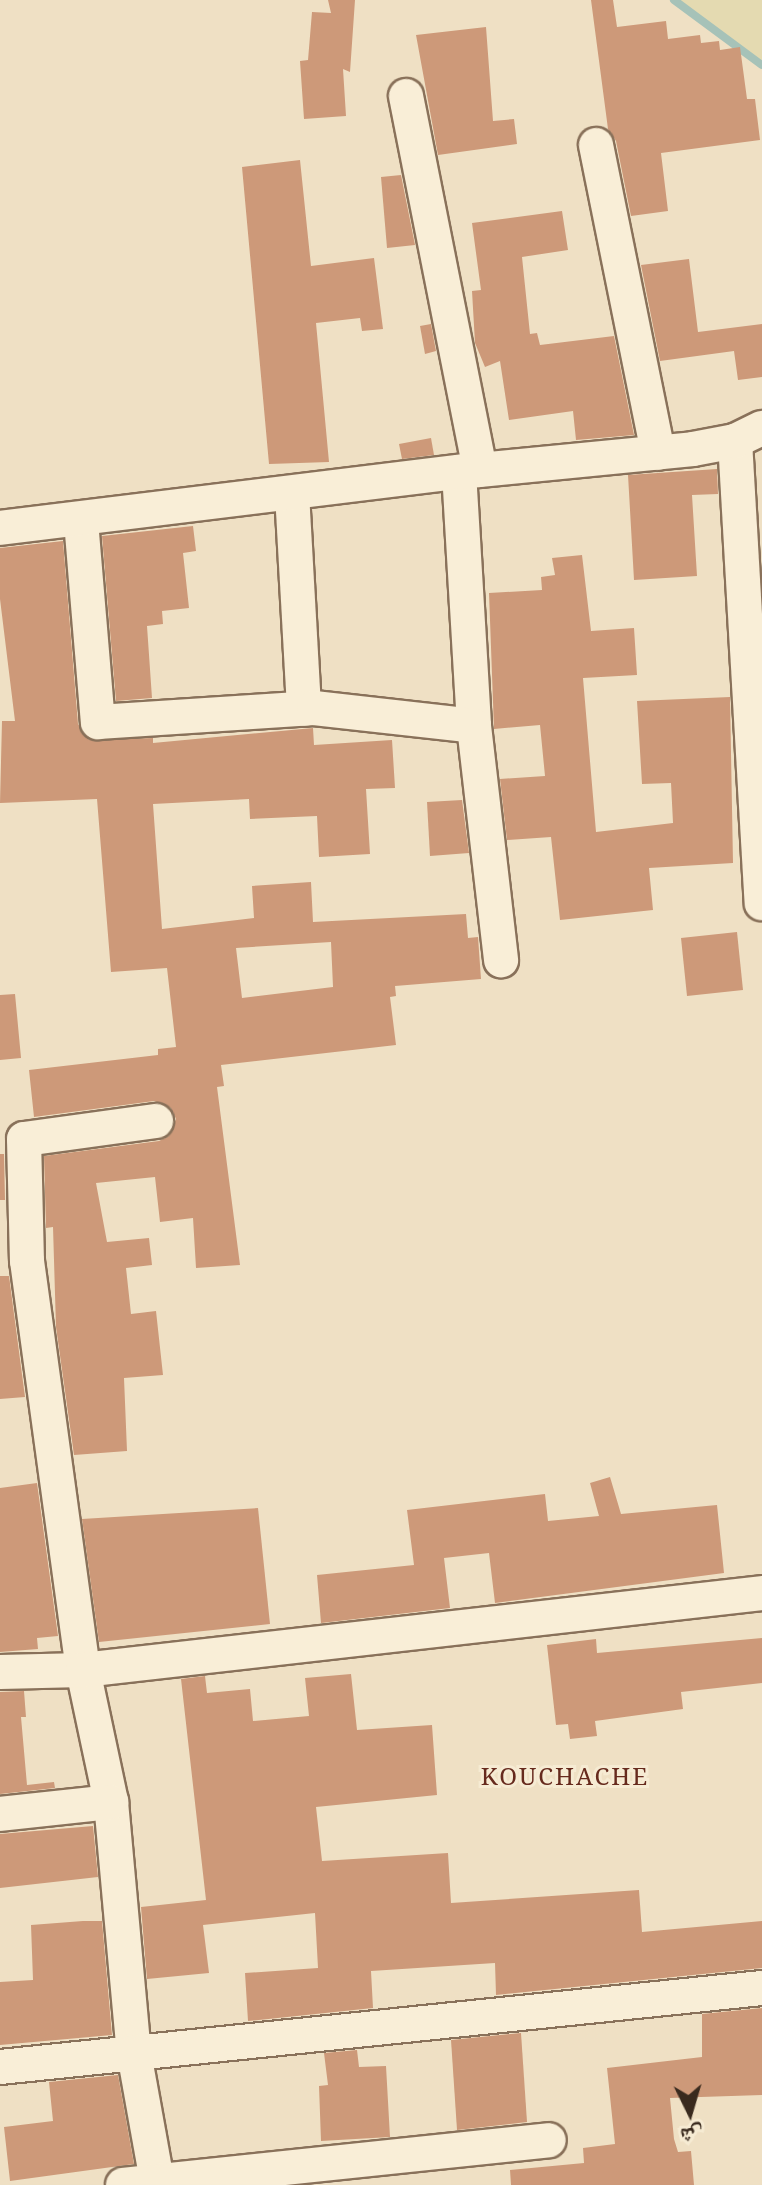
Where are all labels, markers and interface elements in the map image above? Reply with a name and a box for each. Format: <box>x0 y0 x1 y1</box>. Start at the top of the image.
district label: KOUCHACHE <box>481 1762 649 1790</box>
north arrow <box>650 2073 730 2153</box>
text: ش <box>679 2121 705 2153</box>

